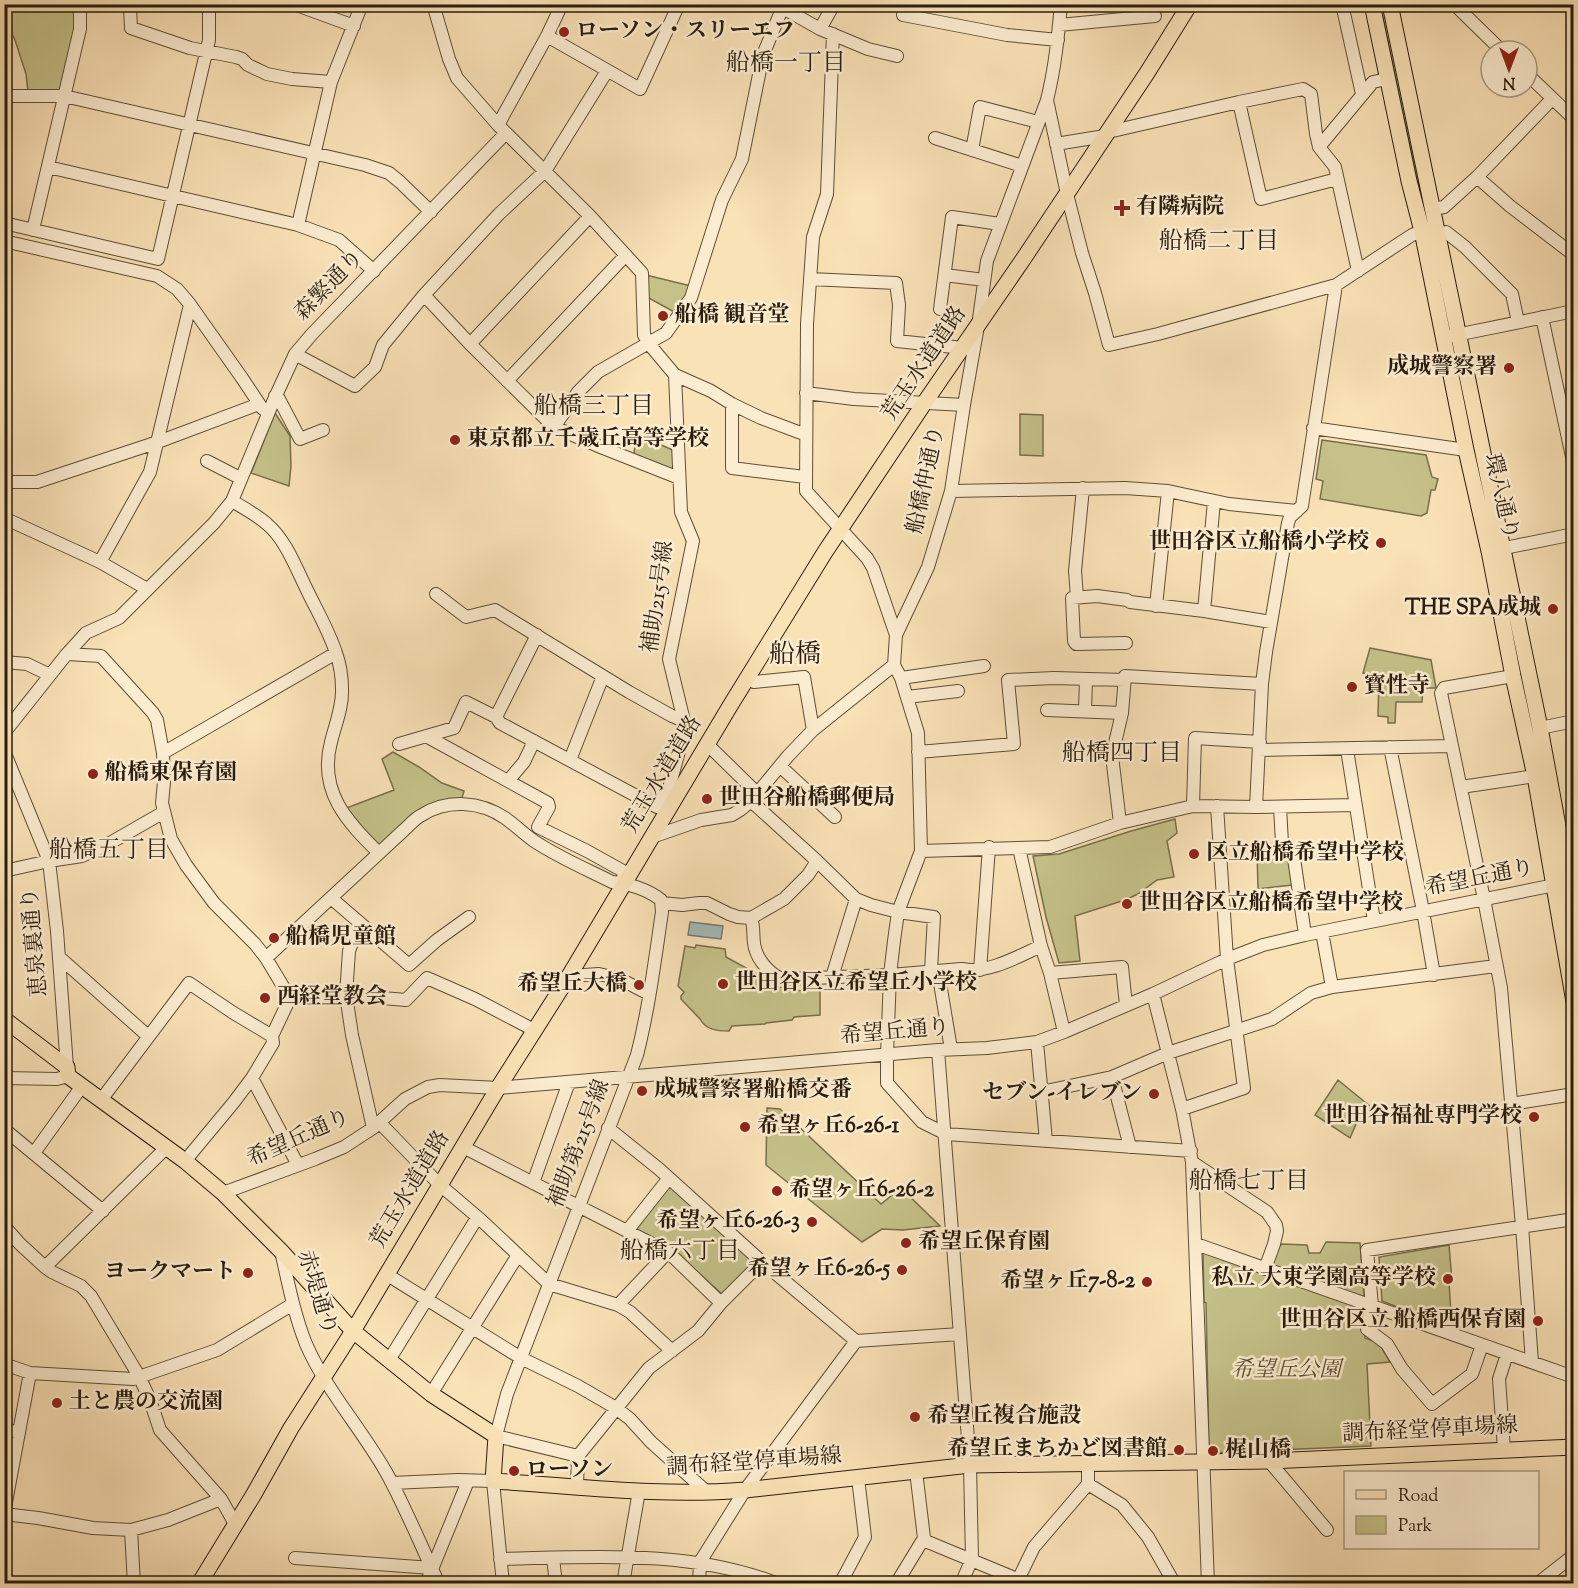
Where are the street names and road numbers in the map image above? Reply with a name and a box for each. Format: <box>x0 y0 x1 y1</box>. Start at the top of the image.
street label: 森繁通り <box>288 243 372 329</box>
street label: 荒玉水道道路 <box>875 300 975 428</box>
street label: 船橋仲通り <box>900 423 954 537</box>
street label: 環八通り <box>1475 451 1525 543</box>
street label: 補助215号線 <box>635 539 683 655</box>
street label: 荒玉水道道路 <box>615 710 711 840</box>
street label: 希望丘通り <box>1423 853 1537 905</box>
street label: 恵泉裏通り <box>15 886 57 998</box>
street label: 希望丘通り <box>839 1012 951 1054</box>
street label: 補助第215号線 <box>541 1075 619 1213</box>
street label: 希望丘通り <box>242 1102 356 1176</box>
street label: 荒玉水道道路 <box>363 1125 459 1255</box>
street label: 赤堤通り <box>288 1246 344 1340</box>
street label: 調布経堂停車場線 <box>1341 1410 1519 1452</box>
street label: 調布経堂停車場線 <box>665 1441 843 1485</box>

